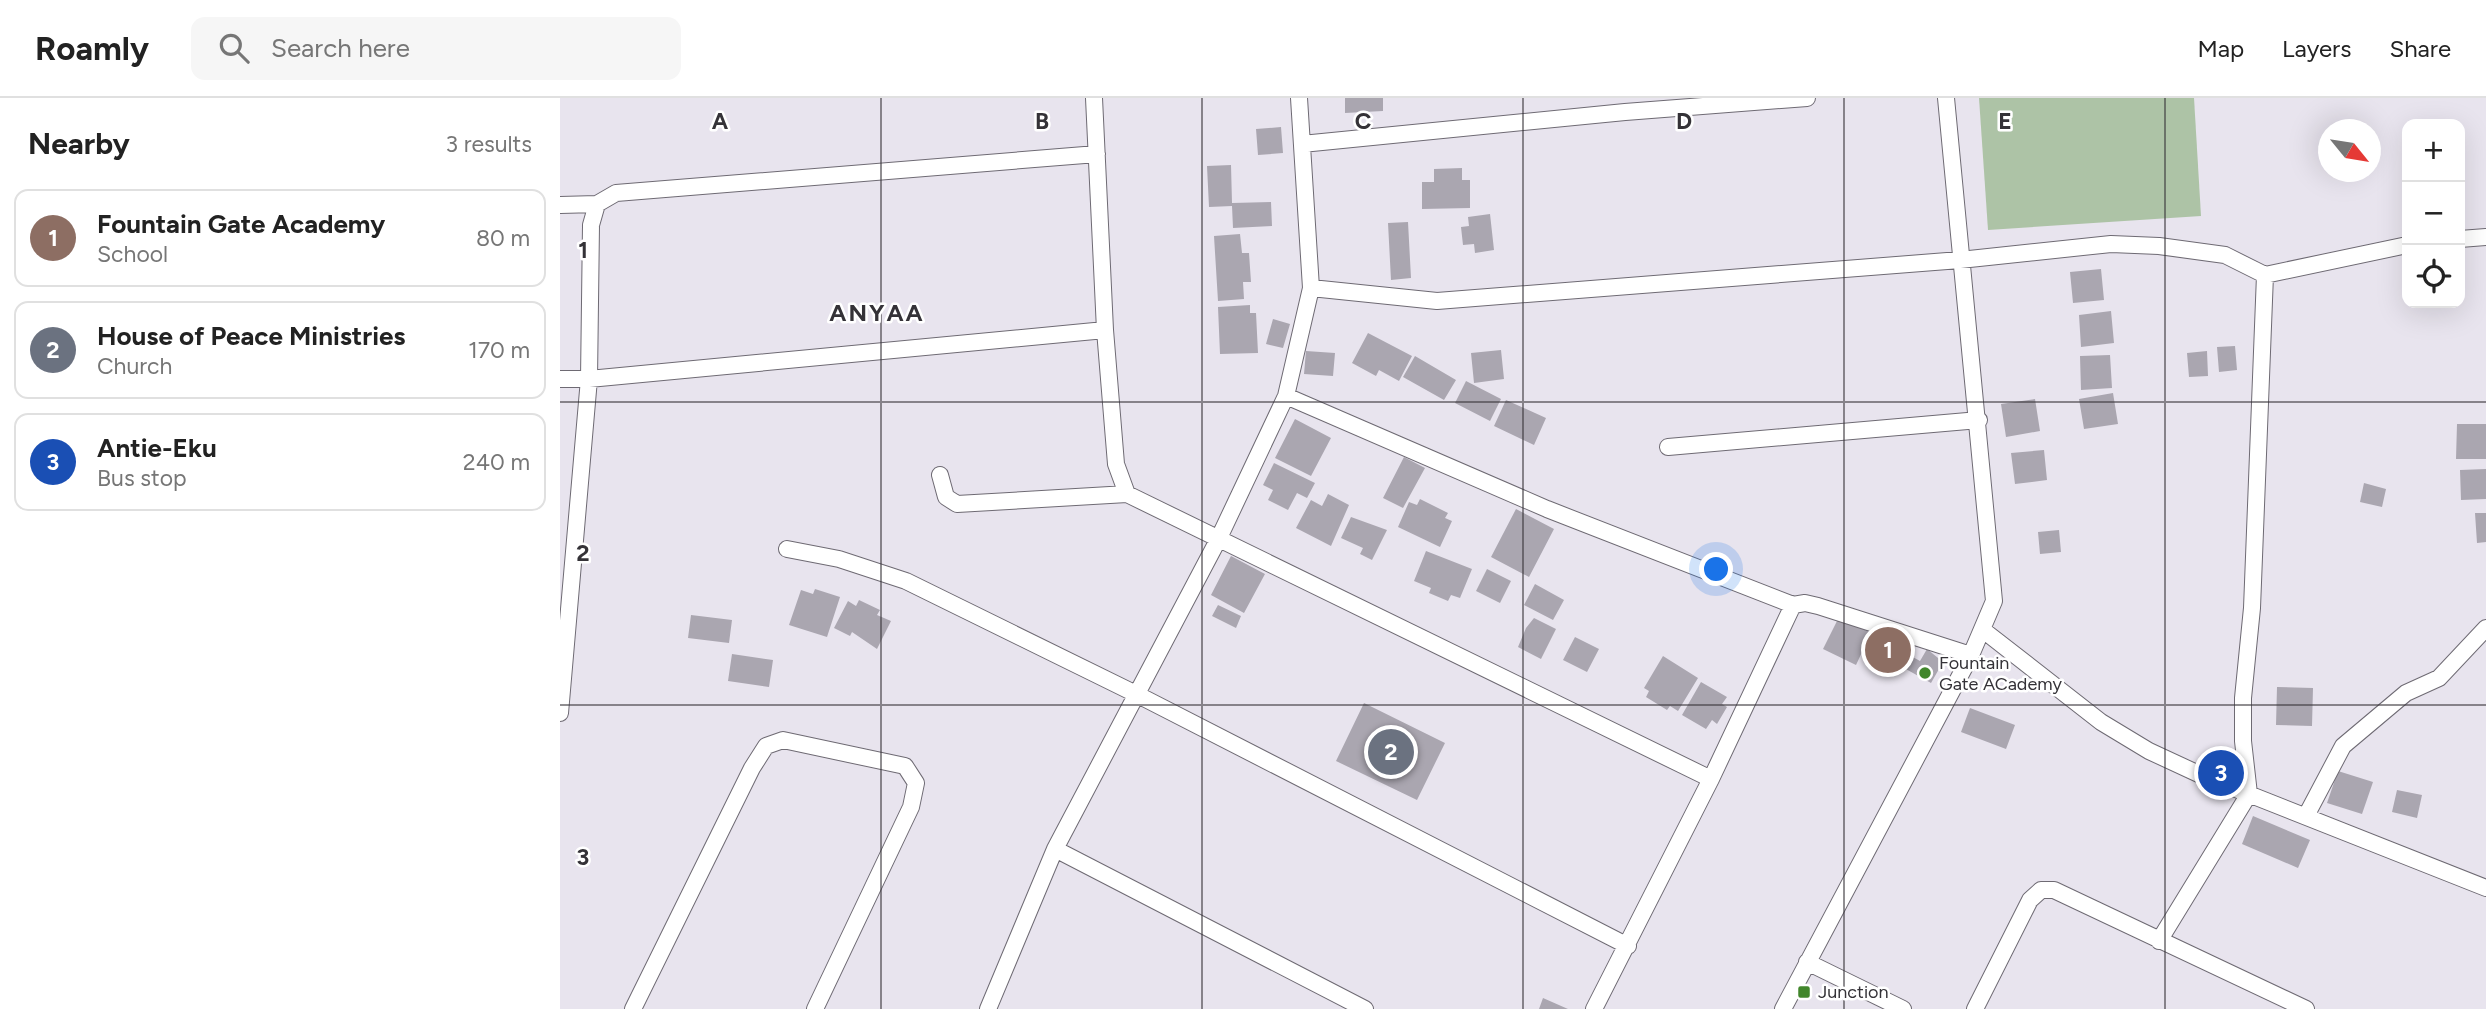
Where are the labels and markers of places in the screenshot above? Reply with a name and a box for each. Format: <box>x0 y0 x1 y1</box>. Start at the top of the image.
pin: 1 <box>1865 624 1911 676</box>
place label: Fountain Gate ACademy <box>1939 652 2062 695</box>
marker: Fountain Gate ACademy <box>1917 665 1933 681</box>
pin: 2 <box>1368 726 1414 778</box>
pin: 3 <box>2198 747 2244 799</box>
place label: Junction <box>1818 981 1889 1003</box>
marker: Junction <box>1796 984 1812 1000</box>

